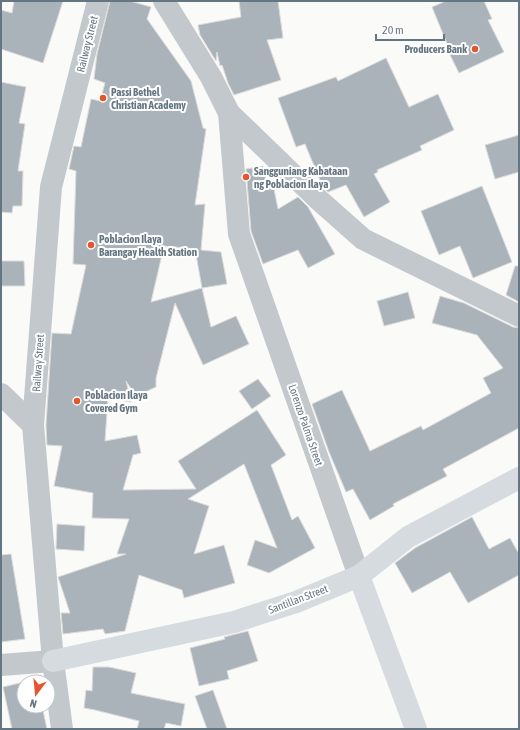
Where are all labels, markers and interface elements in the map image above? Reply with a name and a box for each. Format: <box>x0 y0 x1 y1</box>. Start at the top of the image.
street label: Railway Street <box>74 15 100 73</box>
scale bar <box>376 16 444 42</box>
text: 20 m <box>382 23 404 37</box>
place label: Producers Bank <box>404 43 467 55</box>
marker: Producers Bank <box>470 44 480 54</box>
place label: Passi Bethel Christian Academy <box>111 86 186 111</box>
marker: Passi Bethel Christian Academy <box>98 93 108 103</box>
place label: Sangguniang Kabataan ng Poblacion Ilaya <box>254 165 348 190</box>
marker: Sangguniang Kabataan ng Poblacion Ilaya <box>241 172 251 182</box>
place label: Poblacion Ilaya Barangay Health Station <box>99 233 197 258</box>
marker: Poblacion Ilaya Barangay Health Station <box>86 240 96 250</box>
street label: Railway Street <box>30 334 46 392</box>
street label: Lorenzo Palma Street <box>286 383 326 467</box>
place label: Poblacion Ilaya Covered Gym <box>85 389 148 414</box>
marker: Poblacion Ilaya Covered Gym <box>72 396 82 406</box>
street label: Santillan Street <box>267 582 329 616</box>
north arrow <box>16 674 56 714</box>
text: N <box>28 697 38 710</box>

